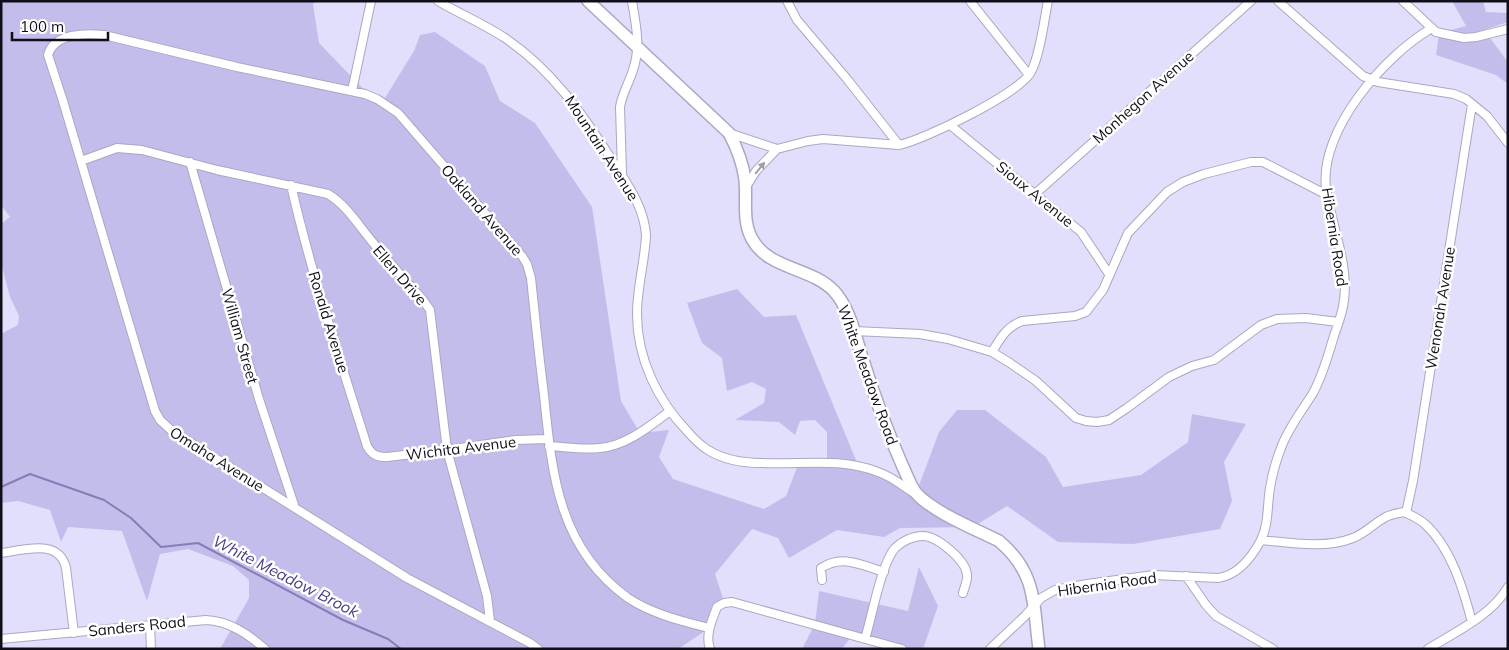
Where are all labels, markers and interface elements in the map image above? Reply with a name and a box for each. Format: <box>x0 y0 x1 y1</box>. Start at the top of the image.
scale bar <box>12 10 109 42</box>
text: 100 m <box>20 17 64 36</box>
street label: Monhegon Avenue <box>1088 47 1198 147</box>
street label: Mountain Avenue <box>561 92 643 204</box>
street label: Sioux Avenue <box>992 157 1078 231</box>
street label: Oakland Avenue <box>437 160 527 260</box>
one-way arrow <box>754 161 765 174</box>
street label: Hibernia Road <box>1318 186 1352 288</box>
street label: Ellen Drive <box>369 241 431 309</box>
street label: Wenonah Avenue <box>1421 245 1459 371</box>
street label: Ronald Avenue <box>305 269 353 375</box>
street label: William Street <box>217 286 263 386</box>
street label: White Meadow Road <box>834 302 902 448</box>
street label: Omaha Avenue <box>166 422 268 496</box>
street label: Wichita Avenue <box>405 432 517 464</box>
water label: White Meadow Brook <box>210 530 363 622</box>
street label: Hibernia Road <box>1056 568 1158 600</box>
street label: Sanders Road <box>87 611 187 641</box>

